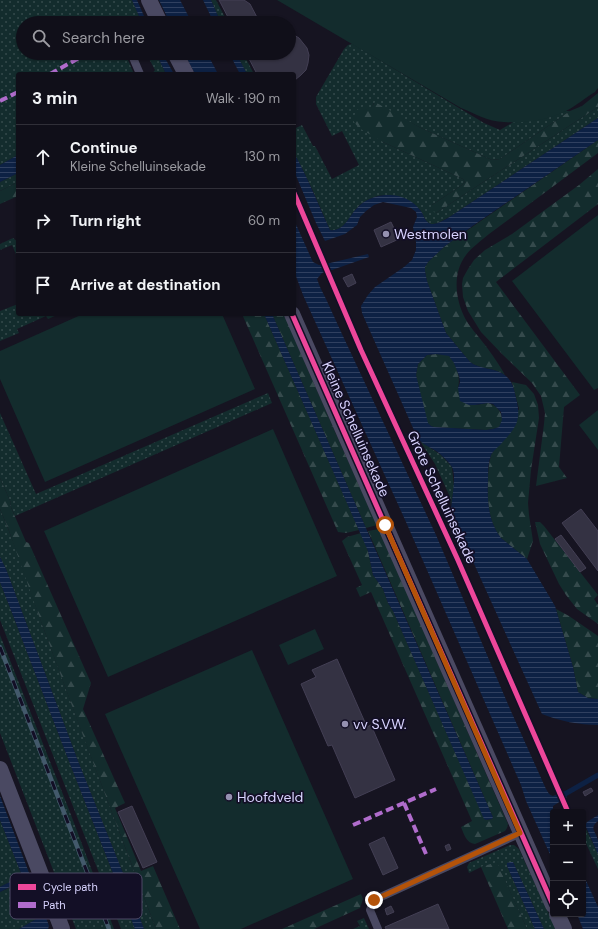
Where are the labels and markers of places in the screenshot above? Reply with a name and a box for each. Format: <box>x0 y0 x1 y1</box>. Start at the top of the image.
place label: Westmolen <box>394 225 467 243</box>
marker: Westmolen <box>381 229 391 239</box>
place label: vv S.V.W. <box>353 715 407 733</box>
marker: vv S.V.W. <box>340 719 350 729</box>
place label: Hoofdveld <box>237 788 303 806</box>
marker: Hoofdveld <box>224 792 234 802</box>

